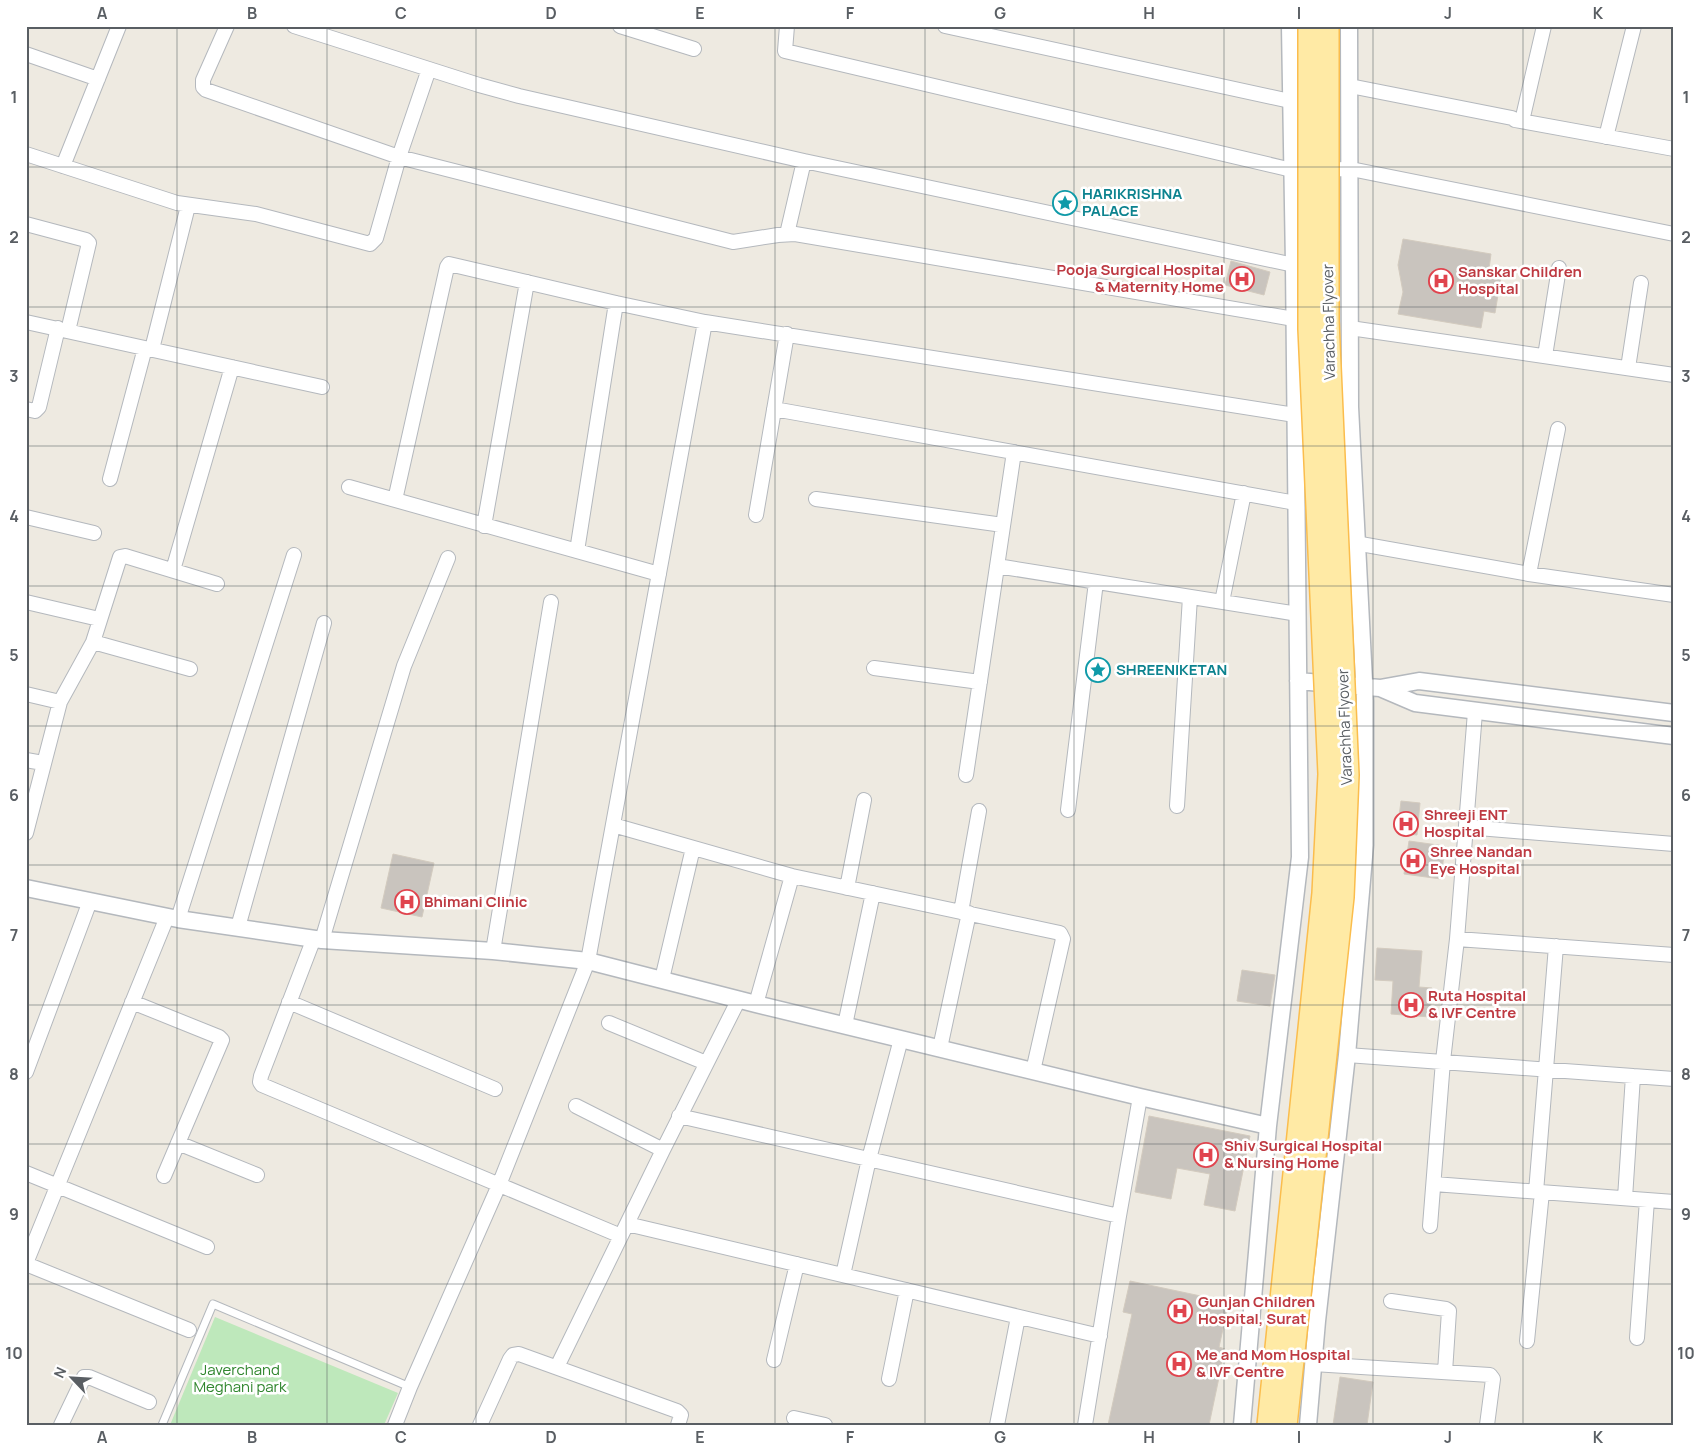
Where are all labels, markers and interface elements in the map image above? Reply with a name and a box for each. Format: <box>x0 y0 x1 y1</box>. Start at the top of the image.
text: A <box>97 2 108 24</box>
text: B <box>247 2 257 24</box>
text: C <box>395 2 407 24</box>
text: D <box>545 2 557 24</box>
text: E <box>695 2 705 24</box>
text: F <box>846 2 855 24</box>
text: G <box>994 2 1006 24</box>
text: H <box>1143 2 1155 24</box>
text: I <box>1297 2 1301 24</box>
text: J <box>1444 2 1452 24</box>
text: K <box>1593 2 1604 24</box>
text: 1 <box>10 86 18 108</box>
text: 1 <box>1682 86 1690 108</box>
place label: HARIKRISHNA PALACE <box>1082 183 1182 221</box>
place icon: HARIKRISHNA PALACE <box>1052 190 1078 216</box>
text: 2 <box>9 226 19 248</box>
text: 2 <box>1681 226 1691 248</box>
place label: Pooja Surgical Hospital & Maternity Home <box>1056 259 1224 297</box>
place label: Sanskar Children Hospital <box>1458 261 1582 299</box>
street label: Varachha Flyover <box>1317 263 1340 380</box>
hospital icon: Pooja Surgical Hospital & Maternity Home <box>1229 266 1255 292</box>
hospital icon: Sanskar Children Hospital <box>1428 268 1454 294</box>
text: 3 <box>9 365 19 387</box>
text: 3 <box>1681 365 1691 387</box>
text: 4 <box>9 505 19 527</box>
text: 4 <box>1681 505 1691 527</box>
text: 5 <box>9 644 19 666</box>
text: 5 <box>1681 644 1691 666</box>
place icon: SHREENIKETAN <box>1085 657 1111 683</box>
place label: SHREENIKETAN <box>1116 659 1227 680</box>
street label: Varachha Flyover <box>1332 668 1357 786</box>
text: 6 <box>9 784 19 806</box>
text: 6 <box>1681 784 1691 806</box>
place label: Shreeji ENT Hospital <box>1424 804 1507 842</box>
hospital icon: Shreeji ENT Hospital <box>1393 811 1419 837</box>
place label: Shree Nandan Eye Hospital <box>1430 841 1532 879</box>
hospital icon: Shree Nandan Eye Hospital <box>1400 848 1426 874</box>
hospital icon: Bhimani Clinic <box>394 889 420 915</box>
place label: Bhimani Clinic <box>424 891 528 912</box>
text: 7 <box>10 924 18 946</box>
text: 7 <box>1682 924 1690 946</box>
place label: Ruta Hospital & IVF Centre <box>1428 985 1526 1023</box>
hospital icon: Ruta Hospital & IVF Centre <box>1398 992 1424 1018</box>
text: 8 <box>9 1063 19 1085</box>
text: 8 <box>1681 1063 1691 1085</box>
place label: Shiv Surgical Hospital & Nursing Home <box>1224 1135 1382 1173</box>
hospital icon: Shiv Surgical Hospital & Nursing Home <box>1193 1142 1219 1168</box>
text: 9 <box>9 1203 19 1225</box>
text: 9 <box>1681 1203 1691 1225</box>
place label: Gunjan Children Hospital, Surat <box>1198 1291 1315 1329</box>
hospital icon: Gunjan Children Hospital, Surat <box>1167 1298 1193 1324</box>
text: 10 <box>5 1342 23 1364</box>
text: 10 <box>1677 1342 1695 1364</box>
place label: Me and Mom Hospital & IVF Centre <box>1196 1344 1350 1382</box>
hospital icon: Me and Mom Hospital & IVF Centre <box>1166 1351 1192 1377</box>
north arrow <box>48 1354 98 1404</box>
park label: Javerchand Meghani park <box>194 1359 287 1397</box>
text: N <box>49 1364 71 1381</box>
text: A <box>97 1426 108 1448</box>
text: B <box>247 1426 257 1448</box>
text: C <box>395 1426 407 1448</box>
text: D <box>545 1426 557 1448</box>
text: E <box>695 1426 705 1448</box>
text: F <box>846 1426 855 1448</box>
text: G <box>994 1426 1006 1448</box>
text: H <box>1143 1426 1155 1448</box>
text: I <box>1297 1426 1301 1448</box>
text: J <box>1444 1426 1452 1448</box>
text: K <box>1593 1426 1604 1448</box>

